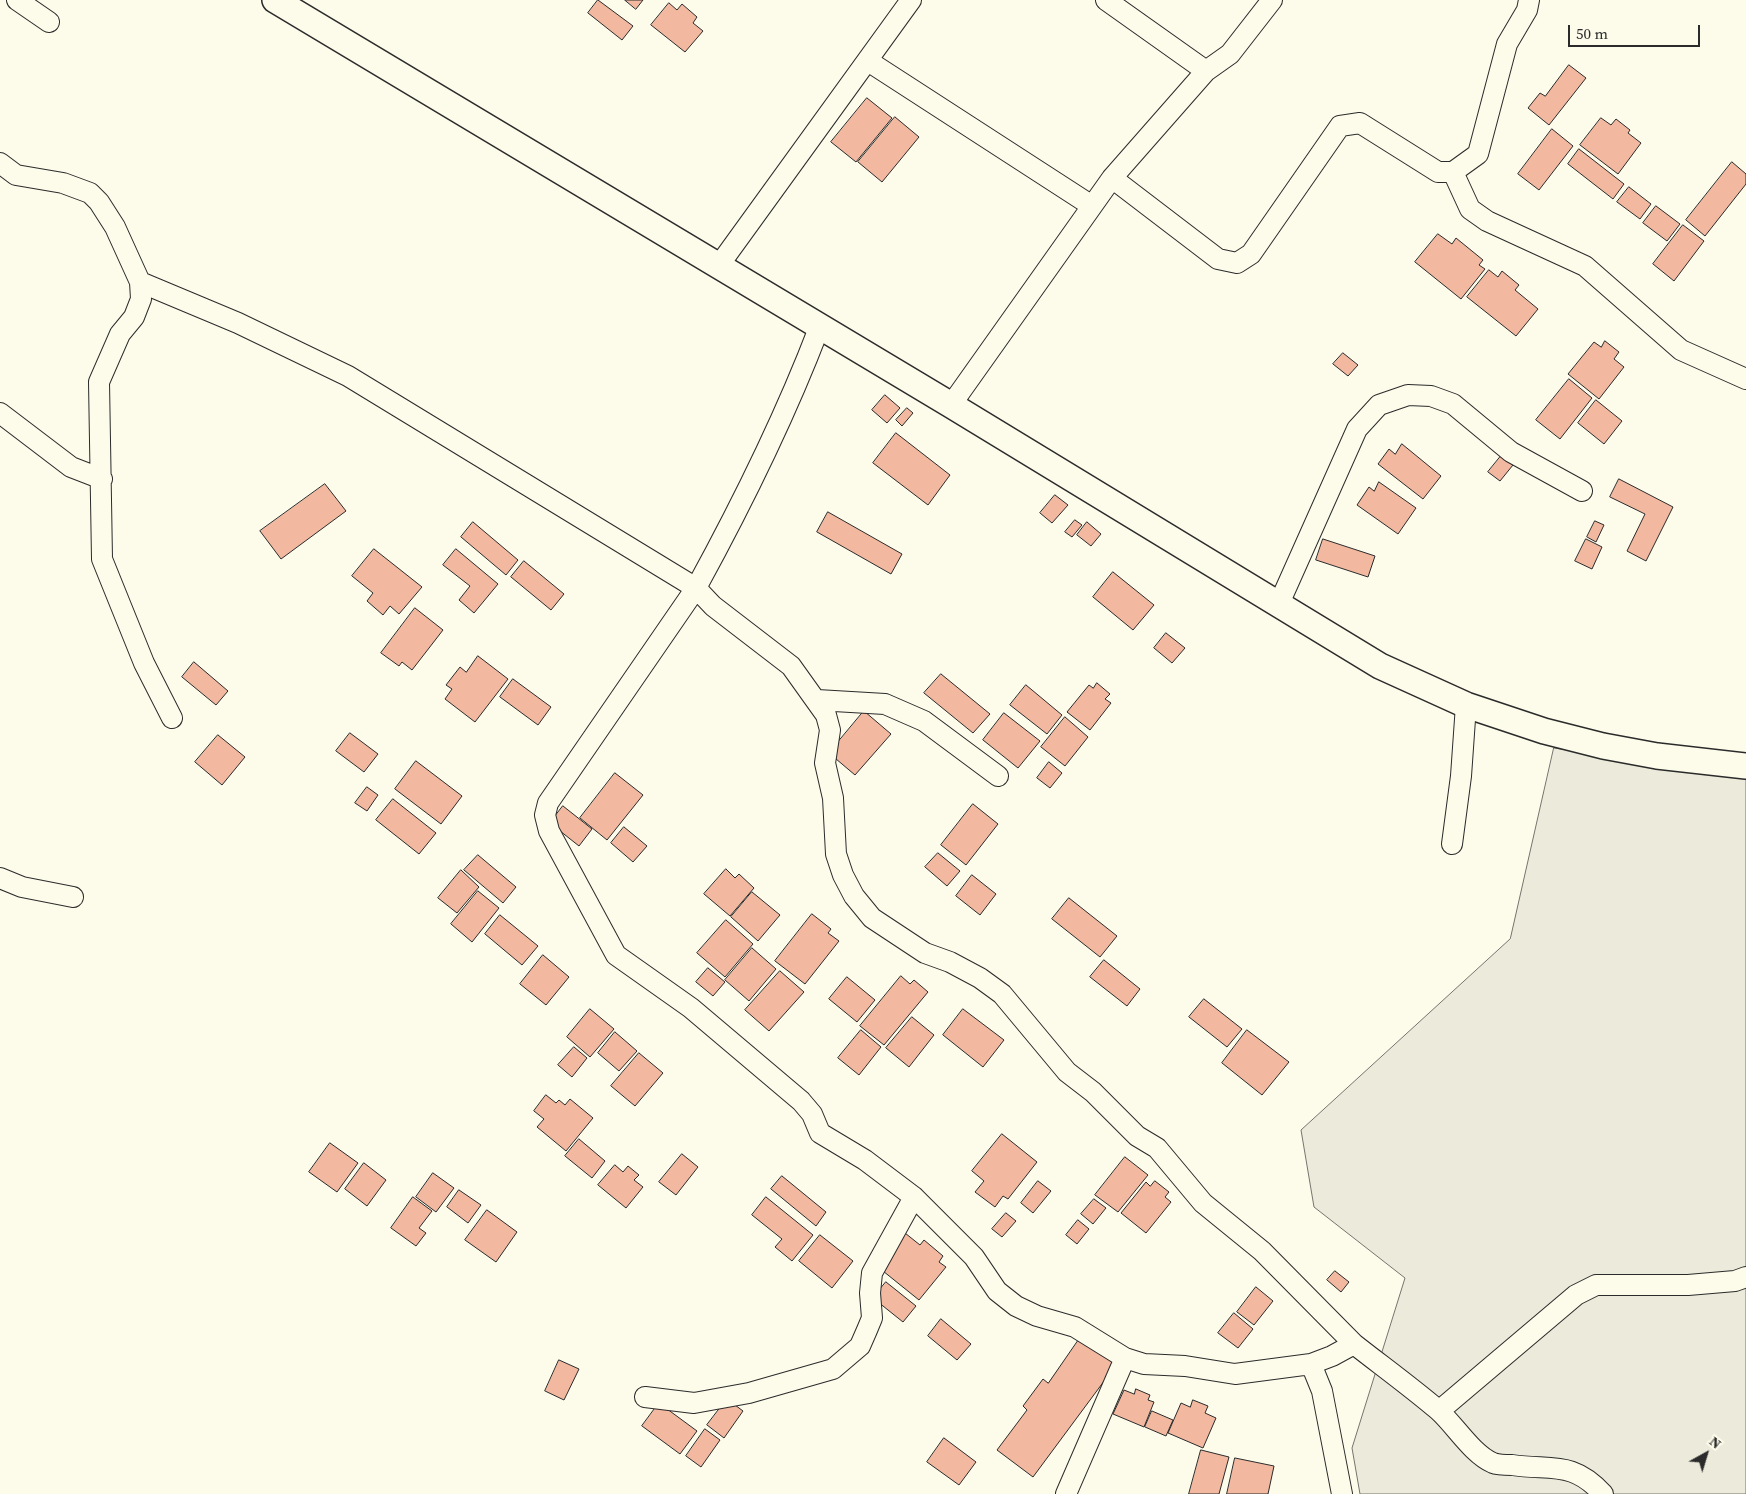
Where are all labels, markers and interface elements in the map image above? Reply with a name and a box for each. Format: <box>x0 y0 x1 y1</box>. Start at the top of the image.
scale bar <box>1571 15 1704 47</box>
text: 50 m <box>1576 23 1608 44</box>
north arrow <box>1681 1429 1731 1479</box>
text: N <box>1705 1431 1726 1453</box>

